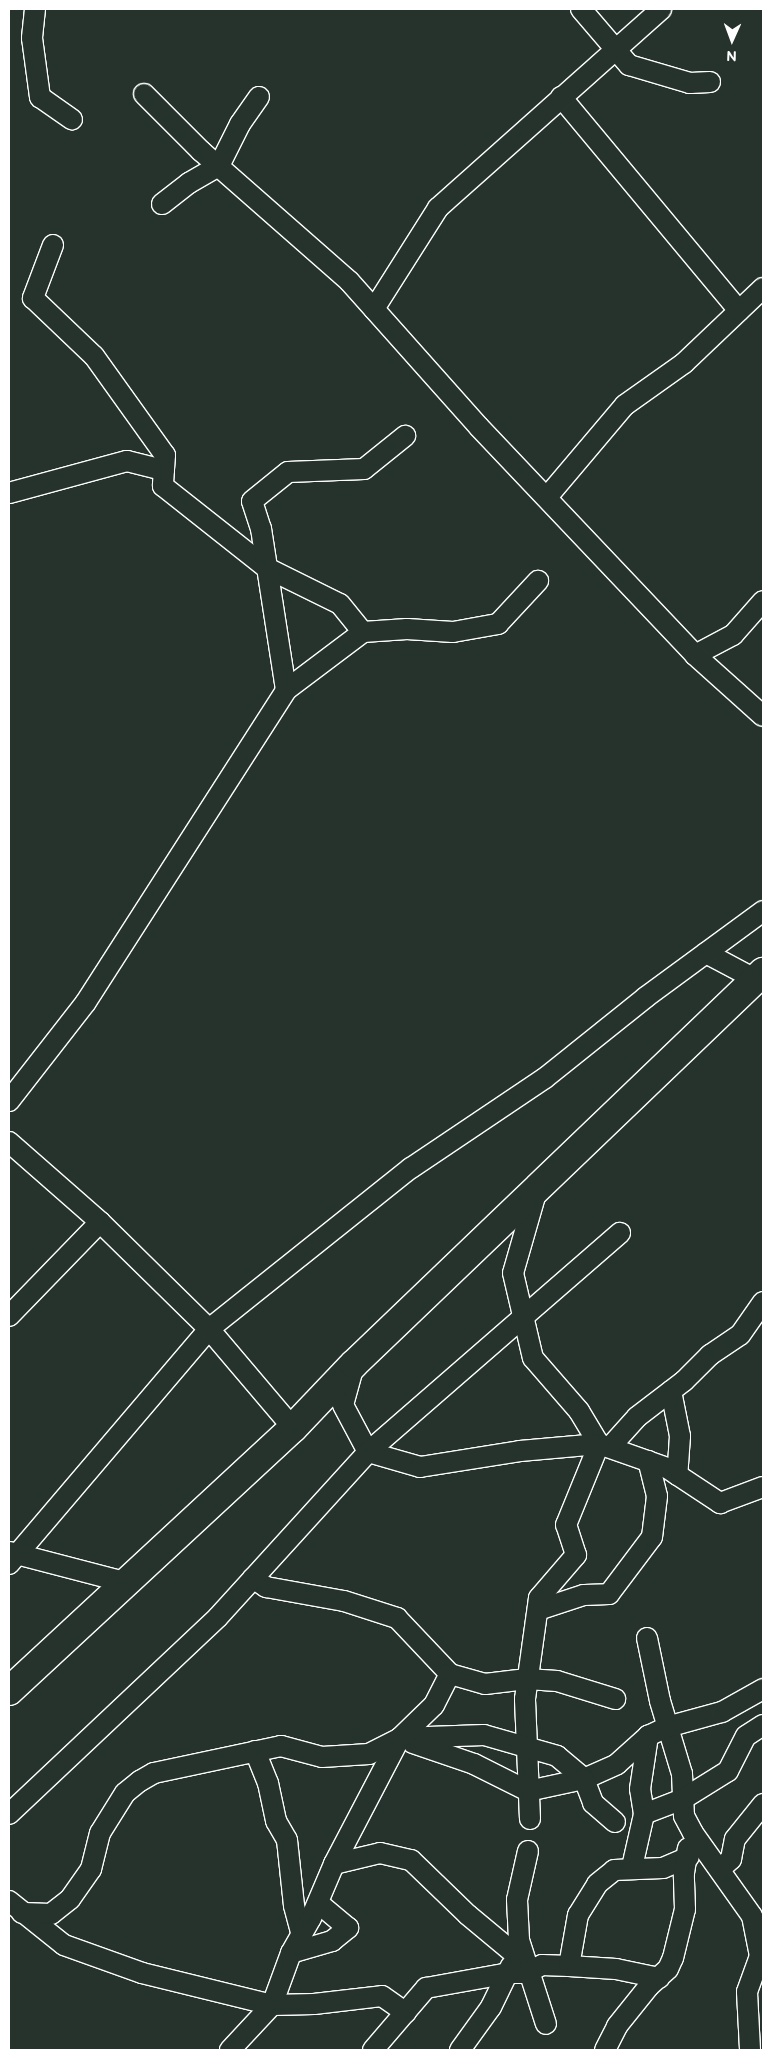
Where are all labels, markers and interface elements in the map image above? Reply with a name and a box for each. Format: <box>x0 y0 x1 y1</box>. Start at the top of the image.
north arrow <box>707 15 757 65</box>
text: N <box>726 47 737 64</box>

